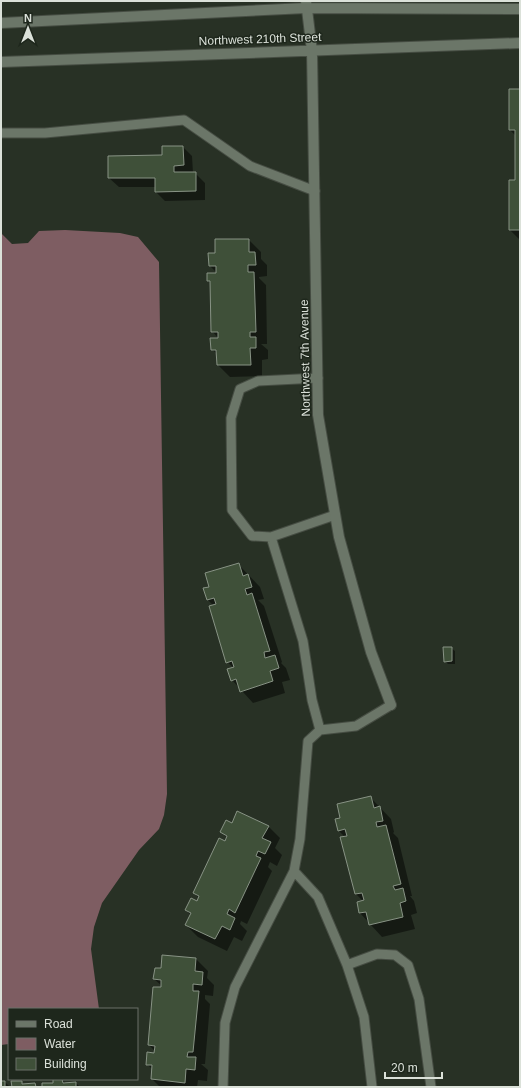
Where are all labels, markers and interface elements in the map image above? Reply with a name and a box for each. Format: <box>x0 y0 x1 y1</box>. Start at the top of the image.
north arrow <box>8 8 48 48</box>
text: N <box>24 12 32 24</box>
street label: Northwest 210th Street <box>198 30 322 48</box>
street label: Northwest 7th Avenue <box>297 299 313 417</box>
legend <box>8 1008 138 1080</box>
text: Road <box>44 1017 73 1031</box>
text: Water <box>44 1037 76 1051</box>
scale bar <box>385 1054 442 1080</box>
text: Building <box>44 1057 87 1071</box>
text: 20 m <box>391 1061 418 1075</box>

